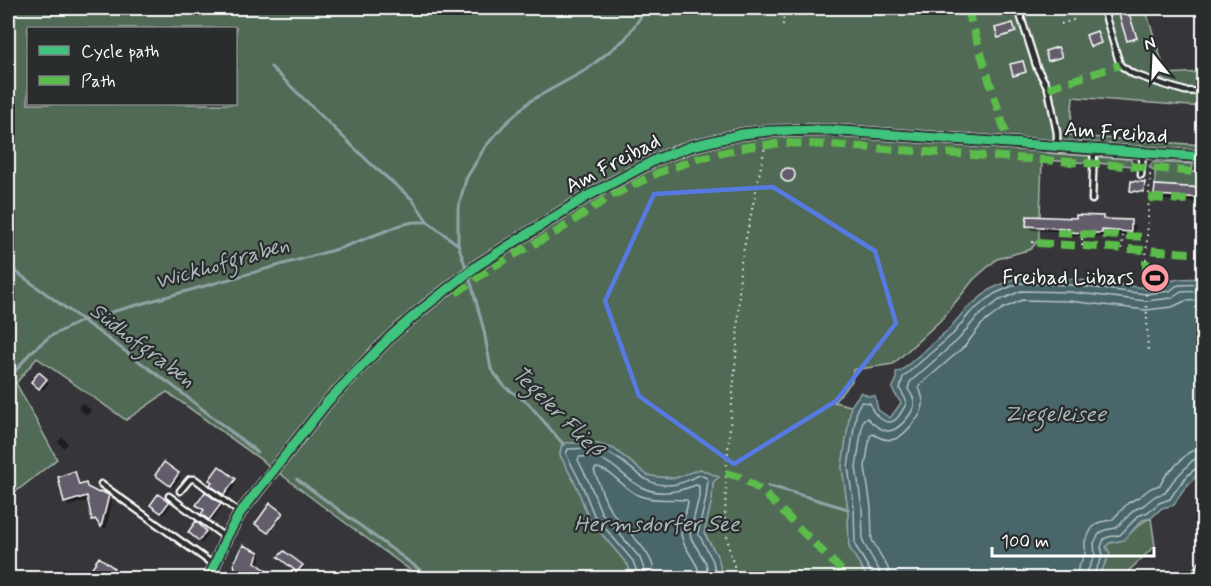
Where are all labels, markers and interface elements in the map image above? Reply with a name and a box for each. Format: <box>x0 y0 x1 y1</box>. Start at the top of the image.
legend <box>27 27 237 105</box>
north arrow <box>1124 27 1184 87</box>
text: N <box>1142 33 1158 56</box>
text: Cycle path <box>81 40 159 64</box>
text: Path <box>81 70 116 94</box>
street label: Am Freibad <box>1063 115 1169 151</box>
street label: Am Freibad <box>561 127 665 201</box>
water label: Wickhofgraben <box>151 231 293 299</box>
sports icon: Freibad Lübars <box>1139 262 1171 294</box>
place label: Freibad Lübars <box>1002 264 1134 292</box>
water label: Südhofgraben <box>82 297 200 397</box>
water label: Tegeler Fließ <box>503 360 610 467</box>
water label: Ziegeleisee <box>1004 401 1107 432</box>
water label: Hermsdorfer See <box>574 511 741 539</box>
scale bar <box>992 520 1154 558</box>
text: 100 m <box>1001 530 1049 554</box>

